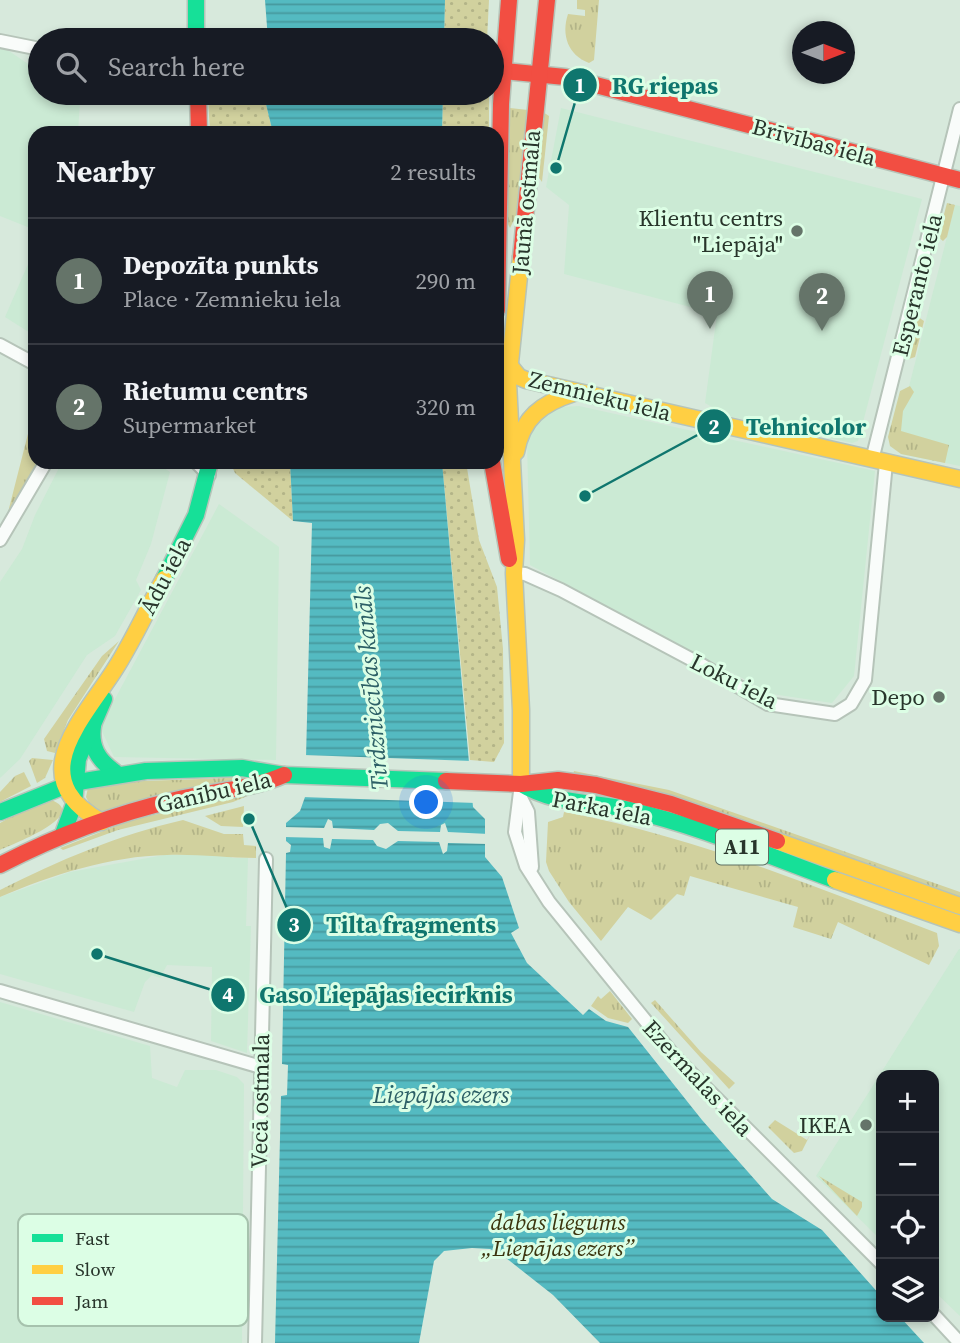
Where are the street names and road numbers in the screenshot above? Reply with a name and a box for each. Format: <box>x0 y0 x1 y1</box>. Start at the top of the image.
street label: Brīvības iela <box>749 110 880 174</box>
street label: Jaunā ostmala <box>504 128 548 277</box>
street label: Esperanto iela <box>884 210 950 360</box>
street label: Zemnieku iela <box>526 363 675 429</box>
street label: Ādu iela <box>131 532 199 620</box>
street label: Loku iela <box>685 645 783 717</box>
street label: Ganību iela <box>154 763 275 821</box>
street label: Parka iela <box>549 783 655 833</box>
road number: A11 <box>716 830 768 864</box>
street label: Ezermalas iela <box>636 1013 761 1143</box>
street label: Vecā ostmala <box>243 1033 277 1169</box>

